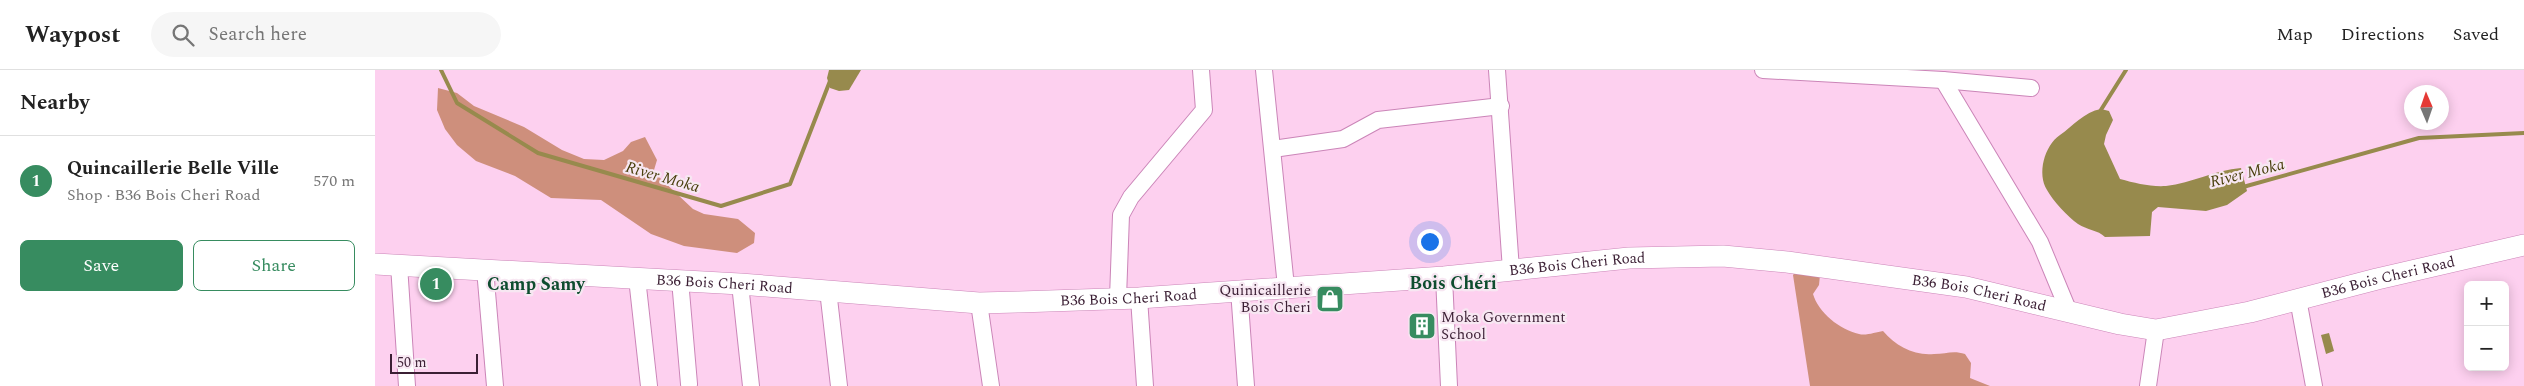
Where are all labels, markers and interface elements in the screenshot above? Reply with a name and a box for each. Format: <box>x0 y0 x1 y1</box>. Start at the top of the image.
search box <box>151 12 501 57</box>
text: Waypost <box>25 17 121 53</box>
text: Search here <box>209 20 307 49</box>
icon: search <box>169 21 197 49</box>
text: Map <box>2277 21 2313 48</box>
text: Directions <box>2341 21 2425 48</box>
text: Saved <box>2453 21 2499 48</box>
north arrow <box>2404 85 2449 130</box>
text: Nearby <box>20 87 90 119</box>
water label: River Moka <box>2207 152 2287 194</box>
text: Quincaillerie Belle Ville <box>67 154 279 183</box>
water label: River Moka <box>623 155 703 199</box>
text: 1 <box>32 169 40 193</box>
text: 570 m <box>313 169 355 193</box>
text: Shop · B36 Bois Cheri Road <box>67 183 260 207</box>
your location <box>1417 229 1443 255</box>
button: Save <box>20 240 183 291</box>
button: Share <box>193 240 355 291</box>
street label: B36 Bois Cheri Road <box>1508 247 1646 282</box>
street label: B36 Bois Cheri Road <box>2319 250 2457 305</box>
pin: 1 <box>420 265 452 303</box>
street label: B36 Bois Cheri Road <box>655 268 794 300</box>
street label: B36 Bois Cheri Road <box>1910 269 2049 318</box>
district label: Bois Chéri <box>1409 270 1497 297</box>
district label: Camp Samy <box>487 271 586 298</box>
place label: Quinicaillerie Bois Cheri <box>1219 279 1311 319</box>
map controls <box>2464 281 2509 371</box>
button: + <box>2464 281 2509 326</box>
street label: B36 Bois Cheri Road <box>1060 283 1198 313</box>
shop icon: Quinicaillerie Bois Cheri <box>1315 284 1345 314</box>
place label: Moka Government School <box>1441 306 1566 346</box>
building icon: Moka Government School <box>1407 311 1437 341</box>
button: − <box>2464 326 2509 371</box>
scale bar <box>390 351 477 374</box>
text: 50 m <box>397 352 427 373</box>

